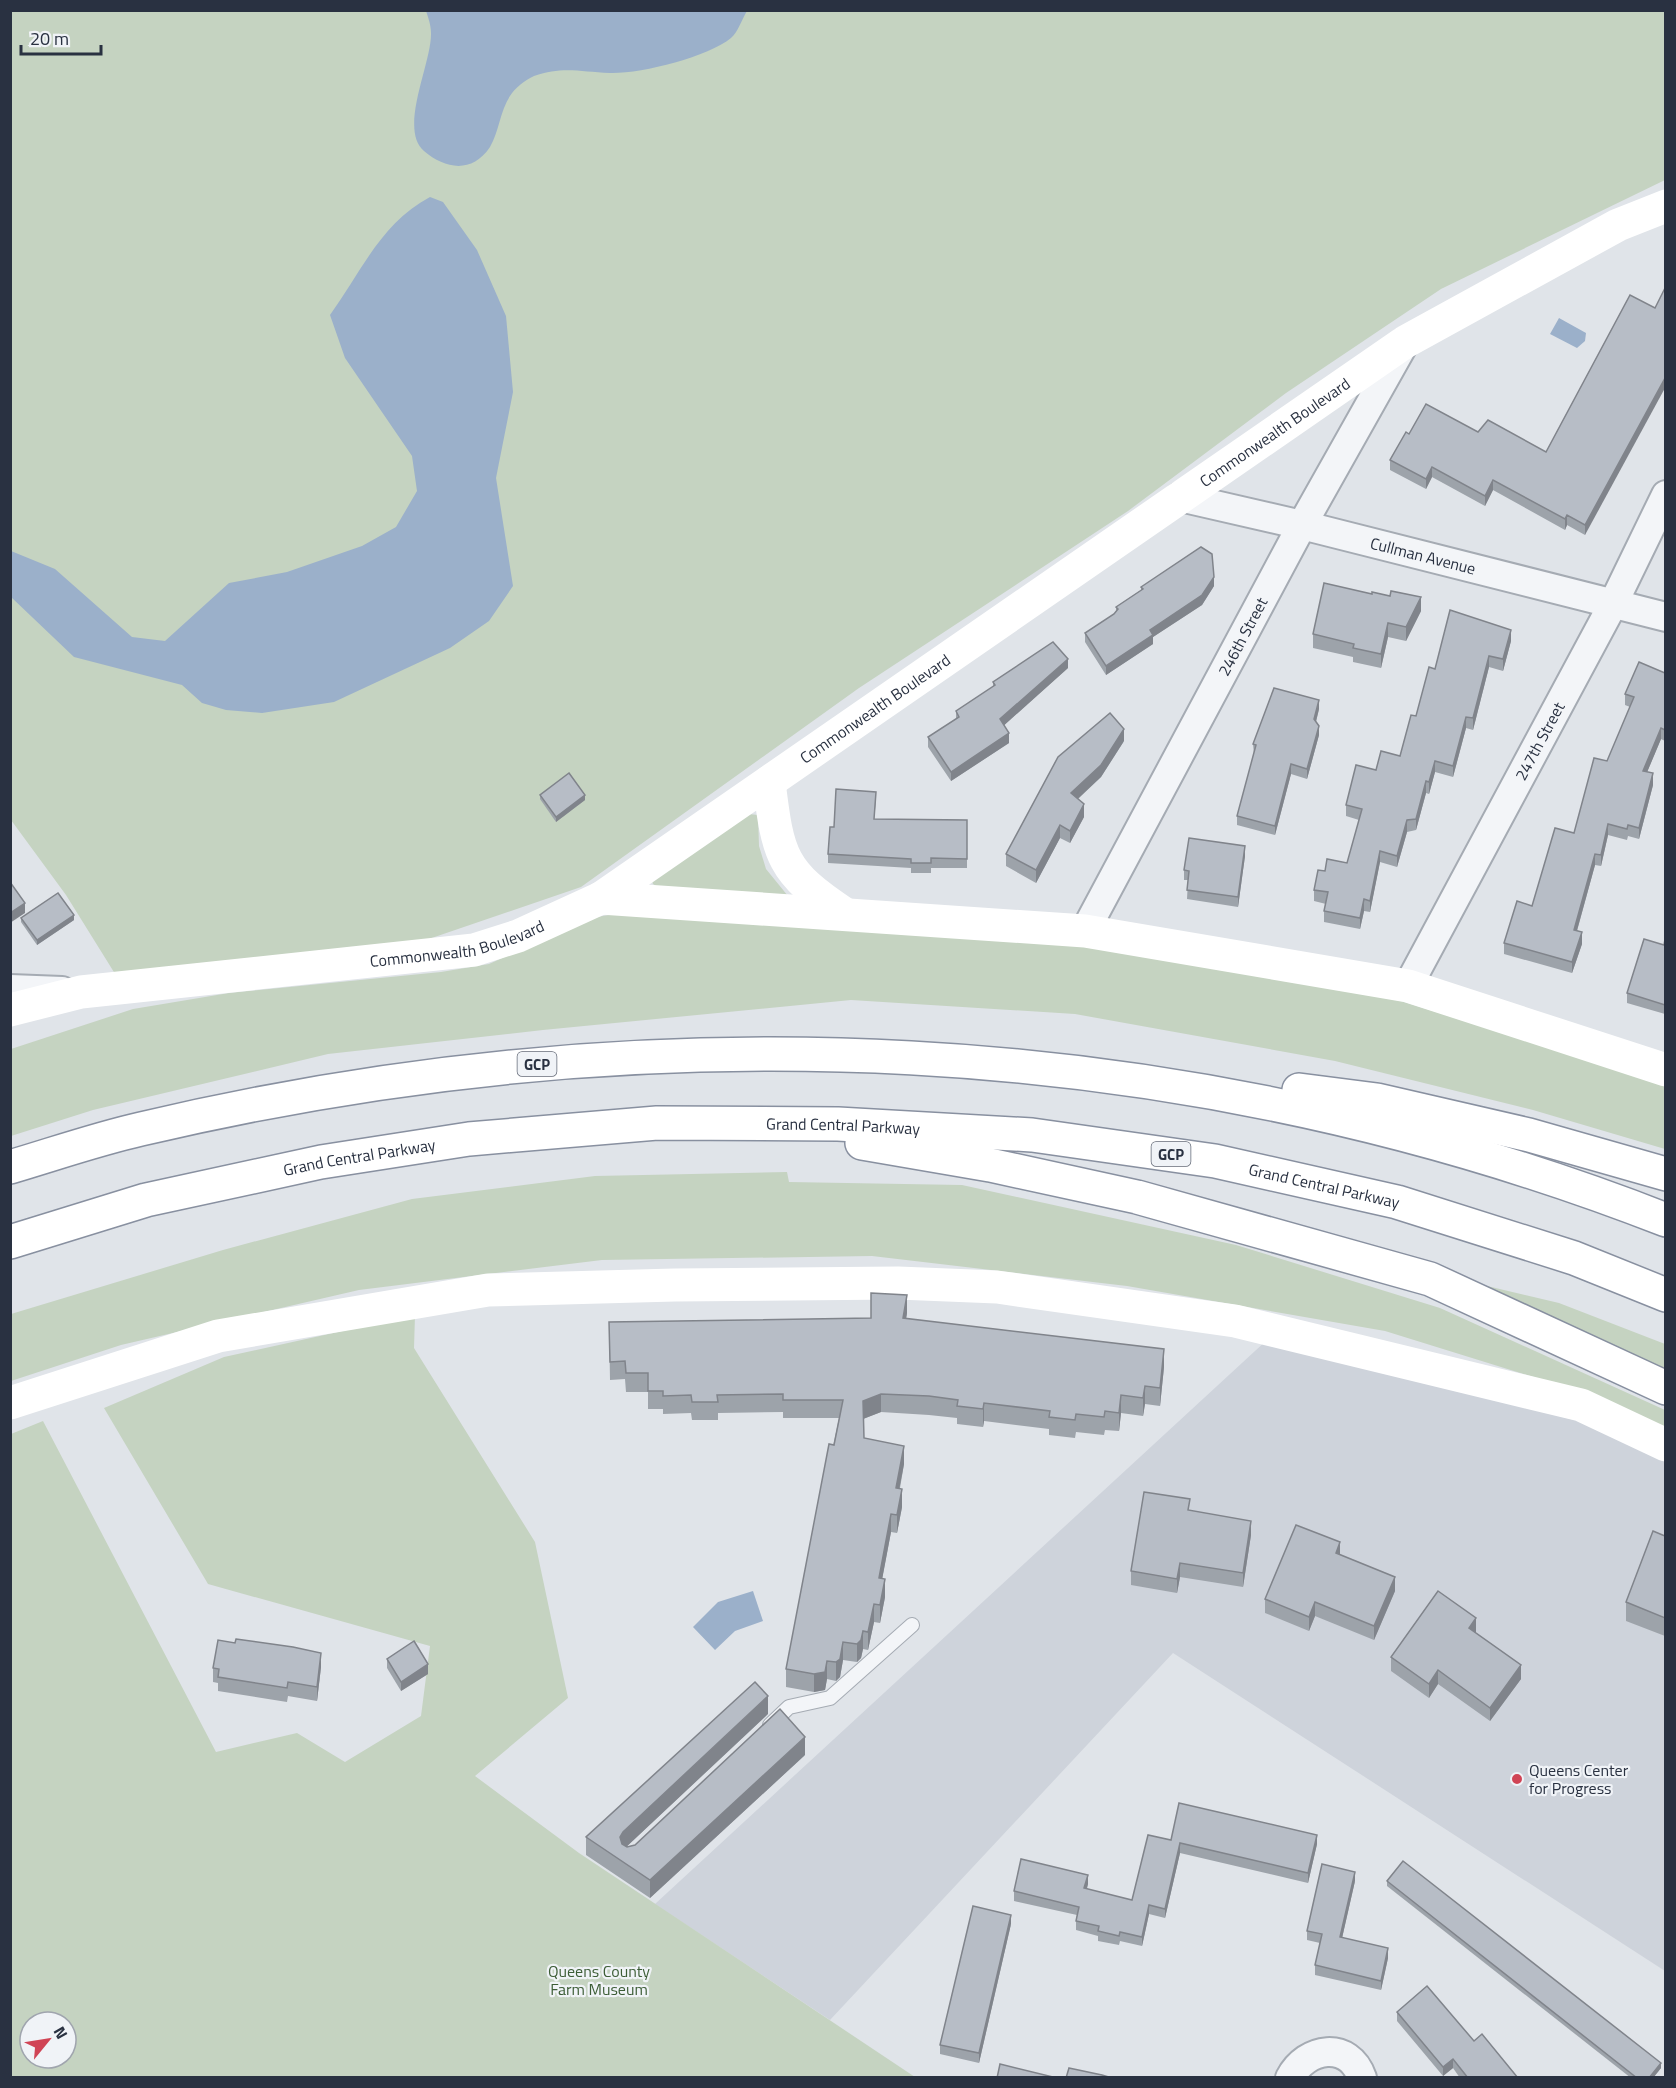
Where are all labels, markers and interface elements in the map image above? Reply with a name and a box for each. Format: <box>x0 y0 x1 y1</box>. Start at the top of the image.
scale bar <box>21 18 100 56</box>
text: 20 m <box>30 25 69 52</box>
street label: Commonwealth Boulevard <box>1195 372 1355 493</box>
street label: Cullman Avenue <box>1368 531 1478 580</box>
street label: 246th Street <box>1212 593 1273 680</box>
street label: Commonwealth Boulevard <box>795 648 955 769</box>
street label: 247th Street <box>1509 697 1571 785</box>
street label: Commonwealth Boulevard <box>369 914 548 973</box>
road number: GCP <box>518 1052 556 1076</box>
street label: Grand Central Parkway <box>766 1112 921 1141</box>
street label: Grand Central Parkway <box>281 1132 437 1182</box>
road number: GCP <box>1152 1142 1190 1166</box>
street label: Grand Central Parkway <box>1246 1157 1402 1214</box>
place label: Queens Center for Progress <box>1529 1758 1629 1800</box>
marker: Queens Center for Progress <box>1510 1772 1524 1786</box>
park label: Queens County Farm Museum <box>548 1959 650 2001</box>
north arrow <box>18 2010 78 2070</box>
text: N <box>48 2022 74 2043</box>

